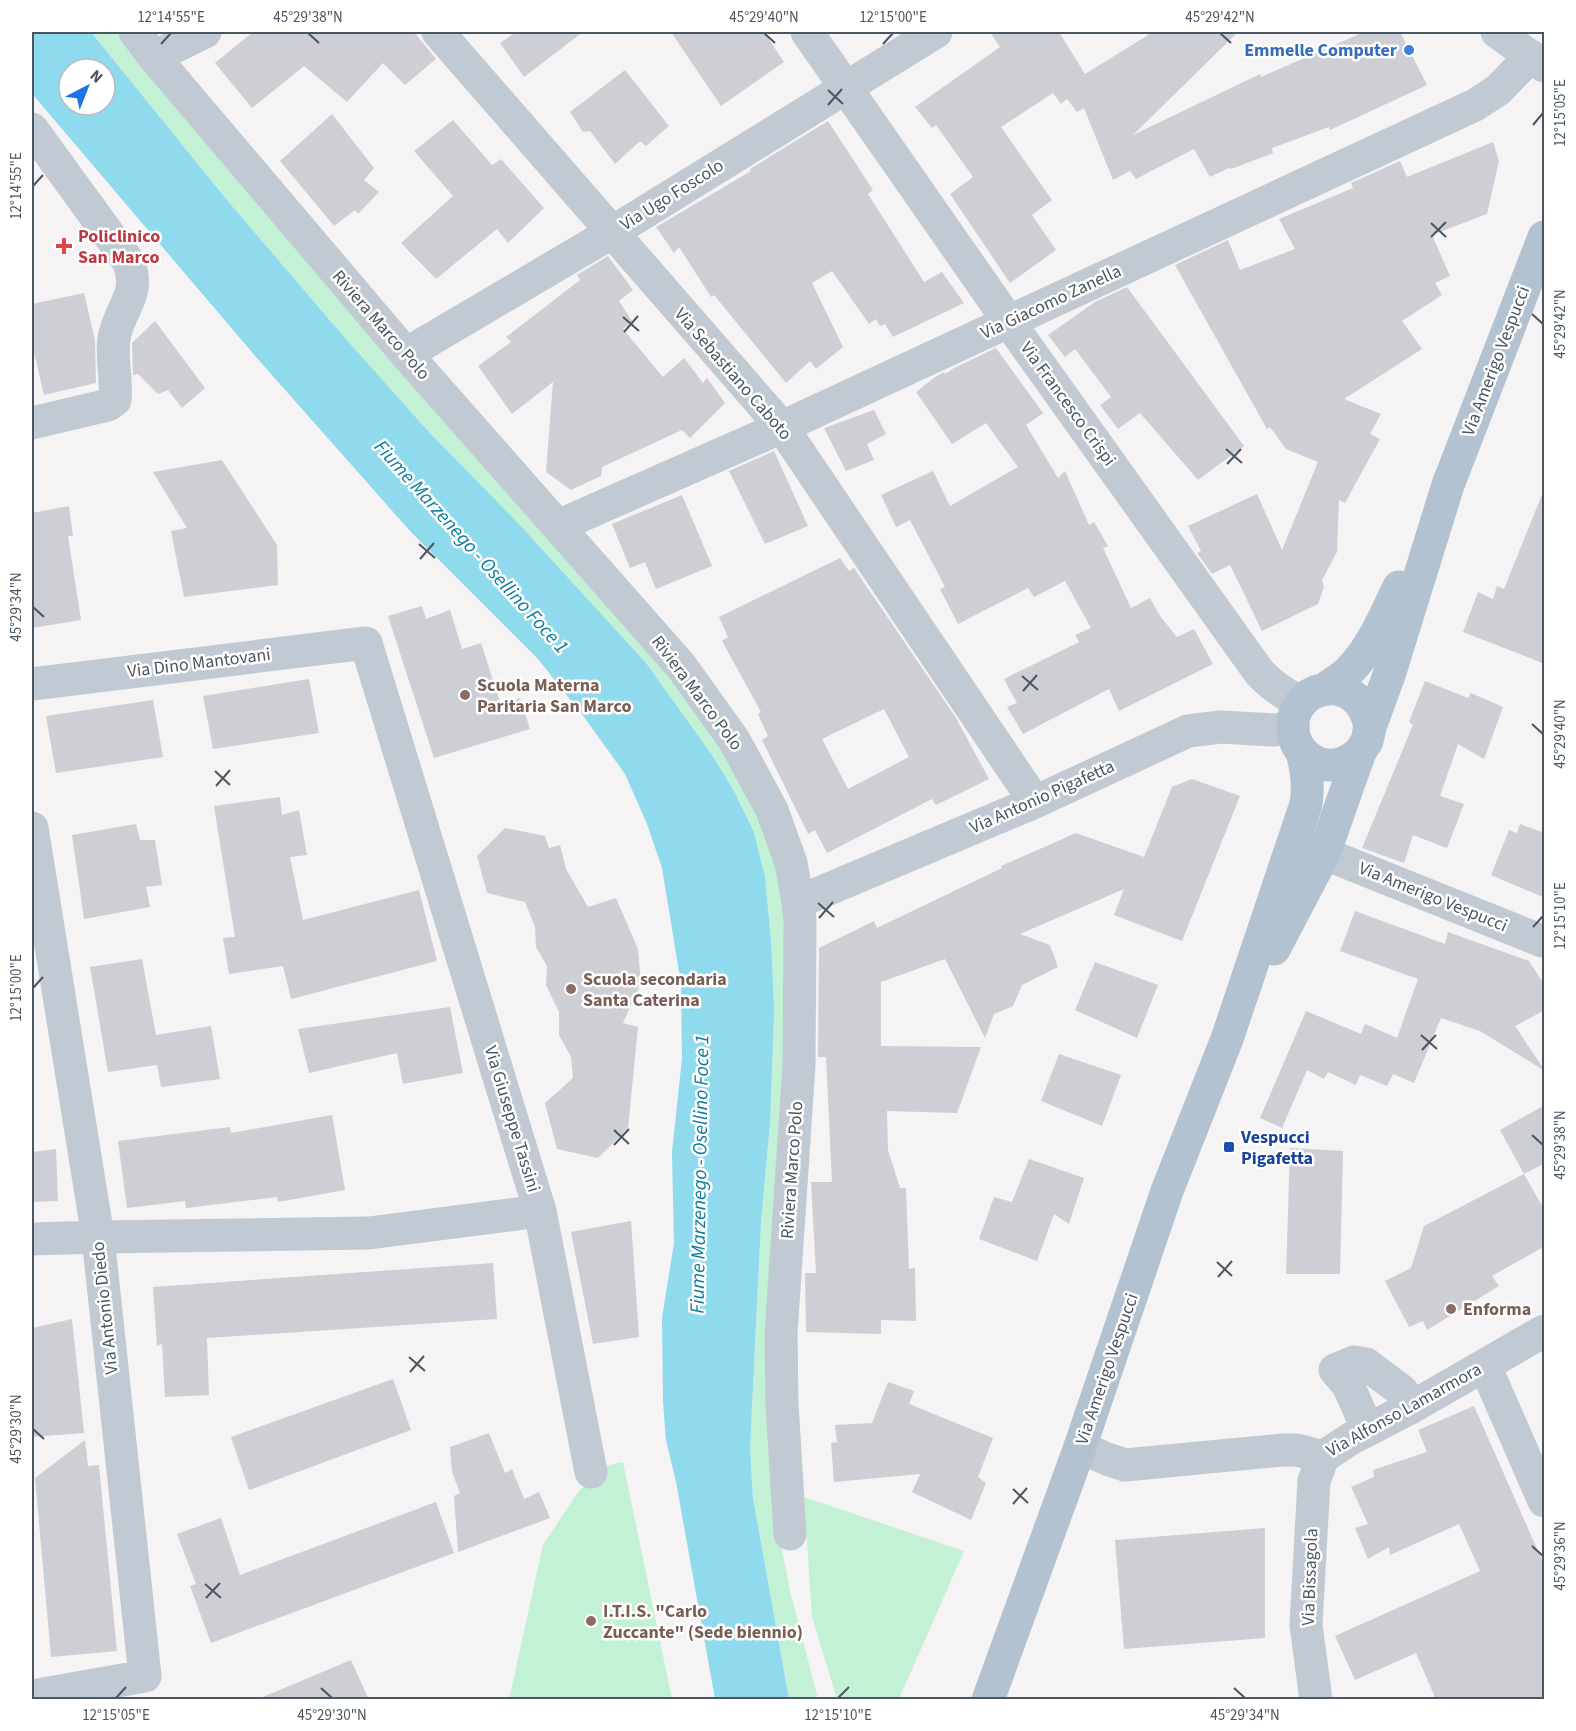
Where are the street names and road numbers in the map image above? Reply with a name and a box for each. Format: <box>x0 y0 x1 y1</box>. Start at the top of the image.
street label: Via Ugo Foscolo <box>615 153 729 237</box>
street label: Via Giacomo Zanella <box>977 258 1125 346</box>
street label: Riviera Marco Polo <box>326 265 436 385</box>
street label: Via Amerigo Vespucci <box>1456 282 1536 440</box>
street label: Via Sebastiano Caboto <box>668 302 798 446</box>
street label: Via Francesco Crispi <box>1014 337 1122 471</box>
street label: Riviera Marco Polo <box>645 630 749 756</box>
street label: Via Dino Mantovani <box>126 642 272 684</box>
street label: Via Antonio Pigafetta <box>966 754 1118 840</box>
street label: Via Amerigo Vespucci <box>1355 856 1511 938</box>
street label: Via Giuseppe Tassini <box>478 1043 546 1195</box>
street label: Riviera Marco Polo <box>775 1100 809 1240</box>
street label: Via Antonio Diedo <box>86 1240 124 1376</box>
street label: Via Amerigo Vespucci <box>1069 1290 1145 1448</box>
street label: Via Alfonso Lamarmora <box>1322 1357 1486 1463</box>
street label: Via Bissagola <box>1296 1528 1324 1626</box>

